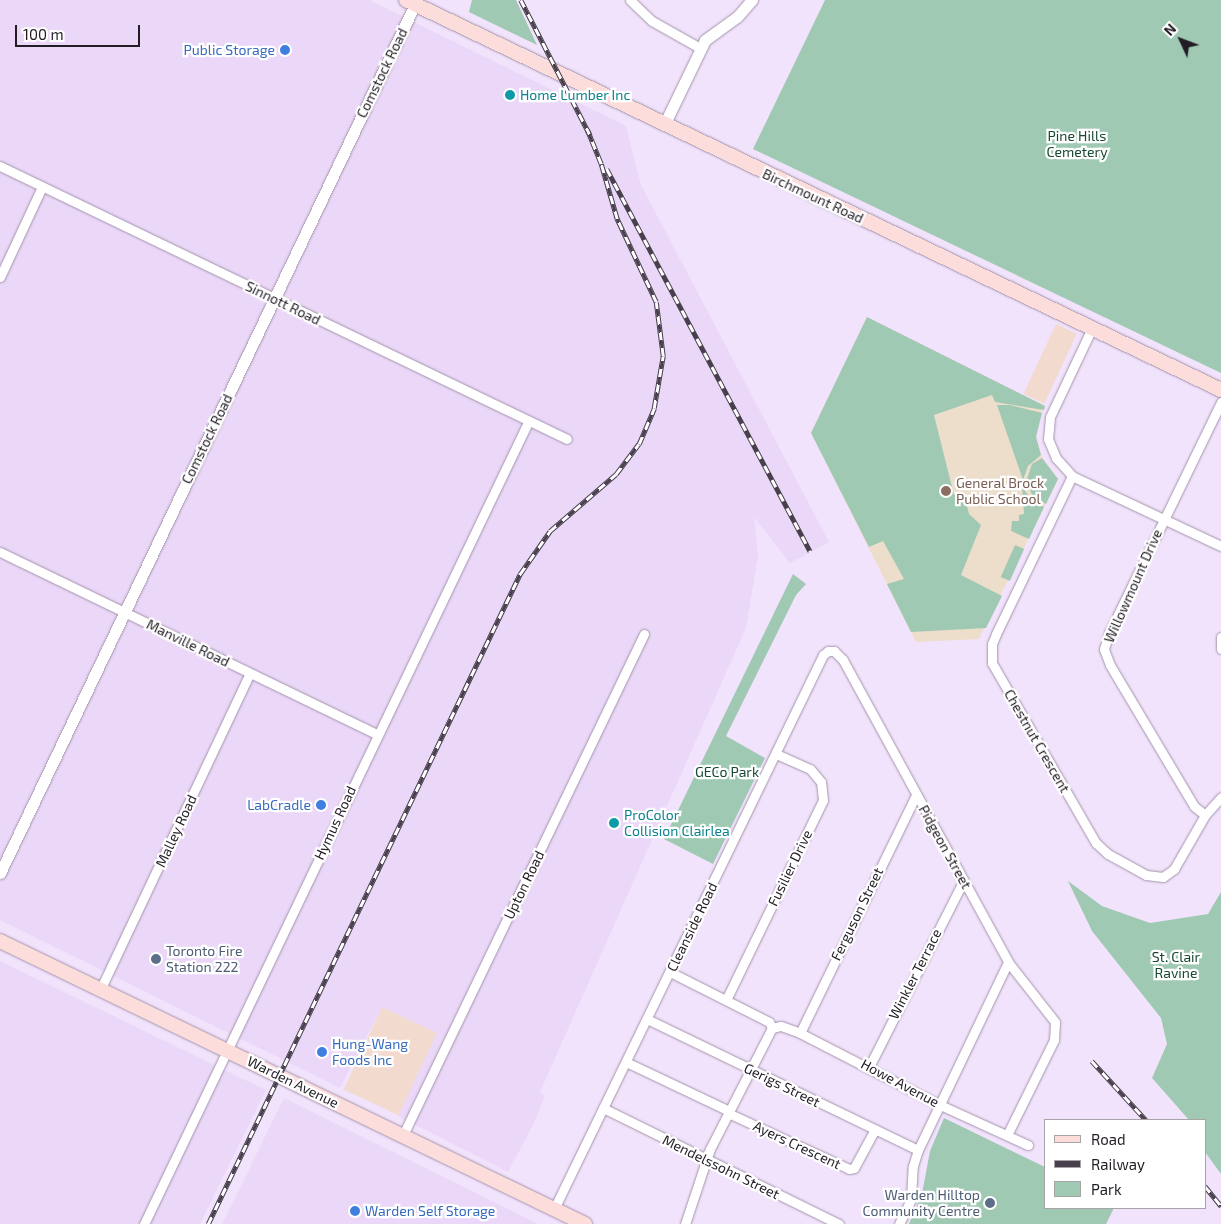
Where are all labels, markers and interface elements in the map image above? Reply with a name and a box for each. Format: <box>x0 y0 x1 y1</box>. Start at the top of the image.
scale bar <box>18 15 142 47</box>
north arrow <box>1156 15 1206 65</box>
text: N <box>1160 20 1179 39</box>
text: 100 m <box>23 25 64 43</box>
street label: Comstock Road <box>353 25 411 121</box>
place label: Public Storage <box>184 42 275 58</box>
marker: Public Storage <box>279 44 291 56</box>
place label: Home Lumber Inc <box>520 87 631 103</box>
marker: Home Lumber Inc <box>504 89 516 101</box>
park label: Pine Hills Cemetery <box>1046 128 1108 160</box>
street label: Birchmount Road <box>760 165 866 227</box>
street label: Sinnott Road <box>243 278 323 328</box>
street label: Comstock Road <box>178 391 236 487</box>
place label: General Brock Public School <box>956 475 1045 508</box>
marker: General Brock Public School <box>940 485 952 497</box>
street label: Willowmount Drive <box>1100 527 1166 645</box>
street label: Manville Road <box>144 616 232 670</box>
street label: Chestnut Crescent <box>1001 686 1073 796</box>
park label: GECo Park <box>695 764 759 780</box>
street label: Hymus Road <box>311 783 359 863</box>
street label: Malley Road <box>152 792 200 870</box>
place label: LabCradle <box>247 797 311 813</box>
marker: LabCradle <box>315 799 327 811</box>
street label: Pidgeon Street <box>915 802 975 892</box>
place label: ProColor Collision Clairlea <box>624 807 730 840</box>
marker: ProColor Collision Clairlea <box>608 817 620 829</box>
street label: Fusilier Drive <box>764 827 816 909</box>
street label: Upton Road <box>500 848 548 922</box>
street label: Ferguson Street <box>827 865 887 963</box>
street label: Cleanside Road <box>663 880 721 974</box>
street label: Winkler Terrace <box>885 926 945 1022</box>
place label: Toronto Fire Station 222 <box>166 943 242 976</box>
park label: St. Clair Ravine <box>1152 949 1200 982</box>
marker: Toronto Fire Station 222 <box>150 953 162 965</box>
place label: Hung-Wang Foods Inc <box>332 1036 408 1068</box>
marker: Hung-Wang Foods Inc <box>316 1046 328 1058</box>
street label: Warden Avenue <box>244 1053 342 1111</box>
street label: Howe Avenue <box>858 1055 942 1111</box>
street label: Gerigs Street <box>741 1059 823 1111</box>
street label: Ayers Crescent <box>750 1117 844 1173</box>
legend <box>1044 1119 1206 1209</box>
text: Road <box>1091 1130 1126 1148</box>
street label: Mendelssohn Street <box>660 1131 782 1203</box>
text: Railway <box>1091 1155 1145 1173</box>
text: Park <box>1091 1180 1122 1198</box>
place label: Warden Hilltop Community Centre <box>862 1187 980 1220</box>
marker: Warden Hilltop Community Centre <box>984 1197 996 1209</box>
place label: Warden Self Storage <box>365 1203 496 1219</box>
marker: Warden Self Storage <box>349 1205 361 1217</box>

